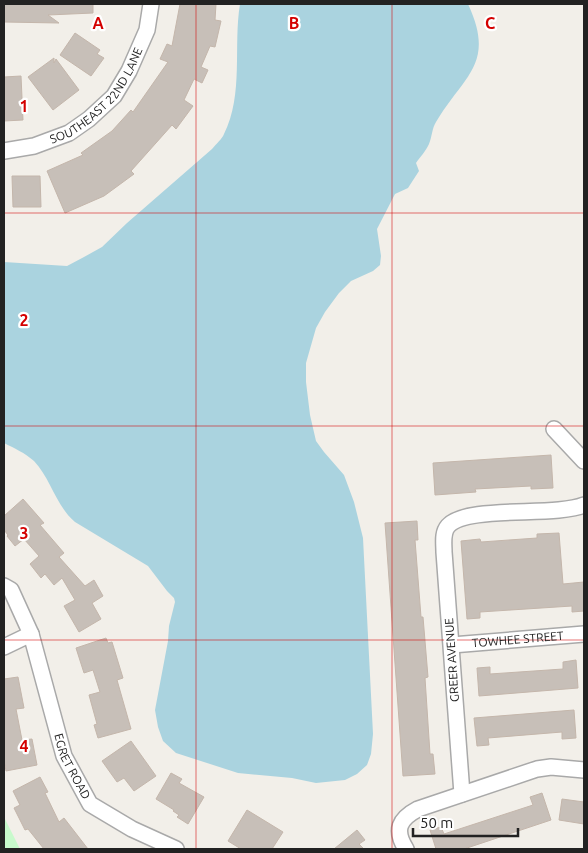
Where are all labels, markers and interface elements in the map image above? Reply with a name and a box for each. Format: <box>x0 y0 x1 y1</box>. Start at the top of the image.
text: A <box>92 14 104 32</box>
text: B <box>289 14 299 32</box>
text: C <box>485 14 495 32</box>
street label: SOUTHEAST 22ND LANE <box>48 45 145 146</box>
text: 1 <box>19 97 29 115</box>
text: 2 <box>19 311 29 329</box>
text: 3 <box>19 524 29 542</box>
street label: GREER AVENUE <box>442 617 461 702</box>
street label: TOWHEE STREET <box>471 629 564 649</box>
street label: EGRET ROAD <box>52 732 93 801</box>
text: 4 <box>19 737 29 755</box>
scale bar <box>413 806 518 838</box>
text: 50 m <box>420 814 453 831</box>

